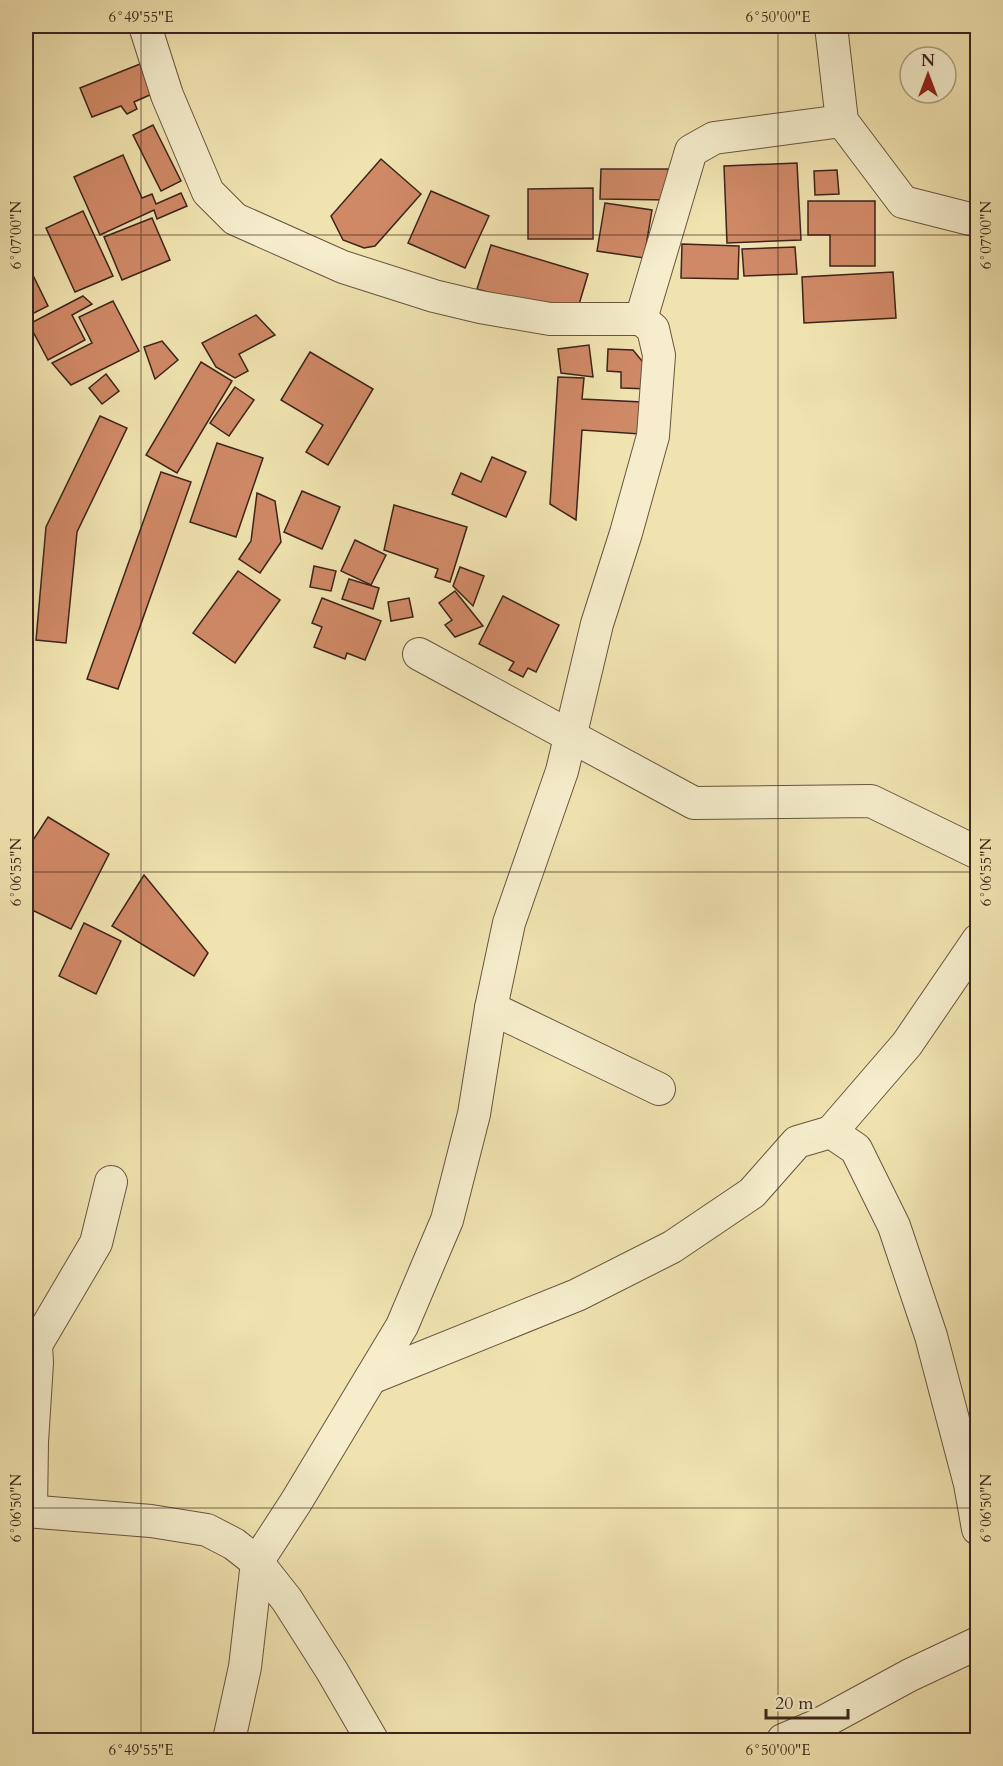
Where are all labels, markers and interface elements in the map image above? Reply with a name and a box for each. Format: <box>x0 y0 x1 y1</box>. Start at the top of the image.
text: 6°49'55"E <box>109 7 173 27</box>
text: 6°50'00"E <box>746 7 810 27</box>
north arrow <box>898 45 958 105</box>
text: N <box>921 50 935 72</box>
text: 6°07'00"N <box>6 201 26 269</box>
text: 6°07'00"N <box>976 201 996 269</box>
text: 6°06'55"N <box>6 838 26 906</box>
text: 6°06'55"N <box>976 838 996 906</box>
text: 6°06'50"N <box>6 1474 26 1542</box>
text: 6°06'50"N <box>976 1474 996 1542</box>
scale bar <box>766 1682 848 1720</box>
text: 20 m <box>775 1691 814 1716</box>
text: 6°49'55"E <box>109 1740 173 1760</box>
text: 6°50'00"E <box>746 1740 810 1760</box>

